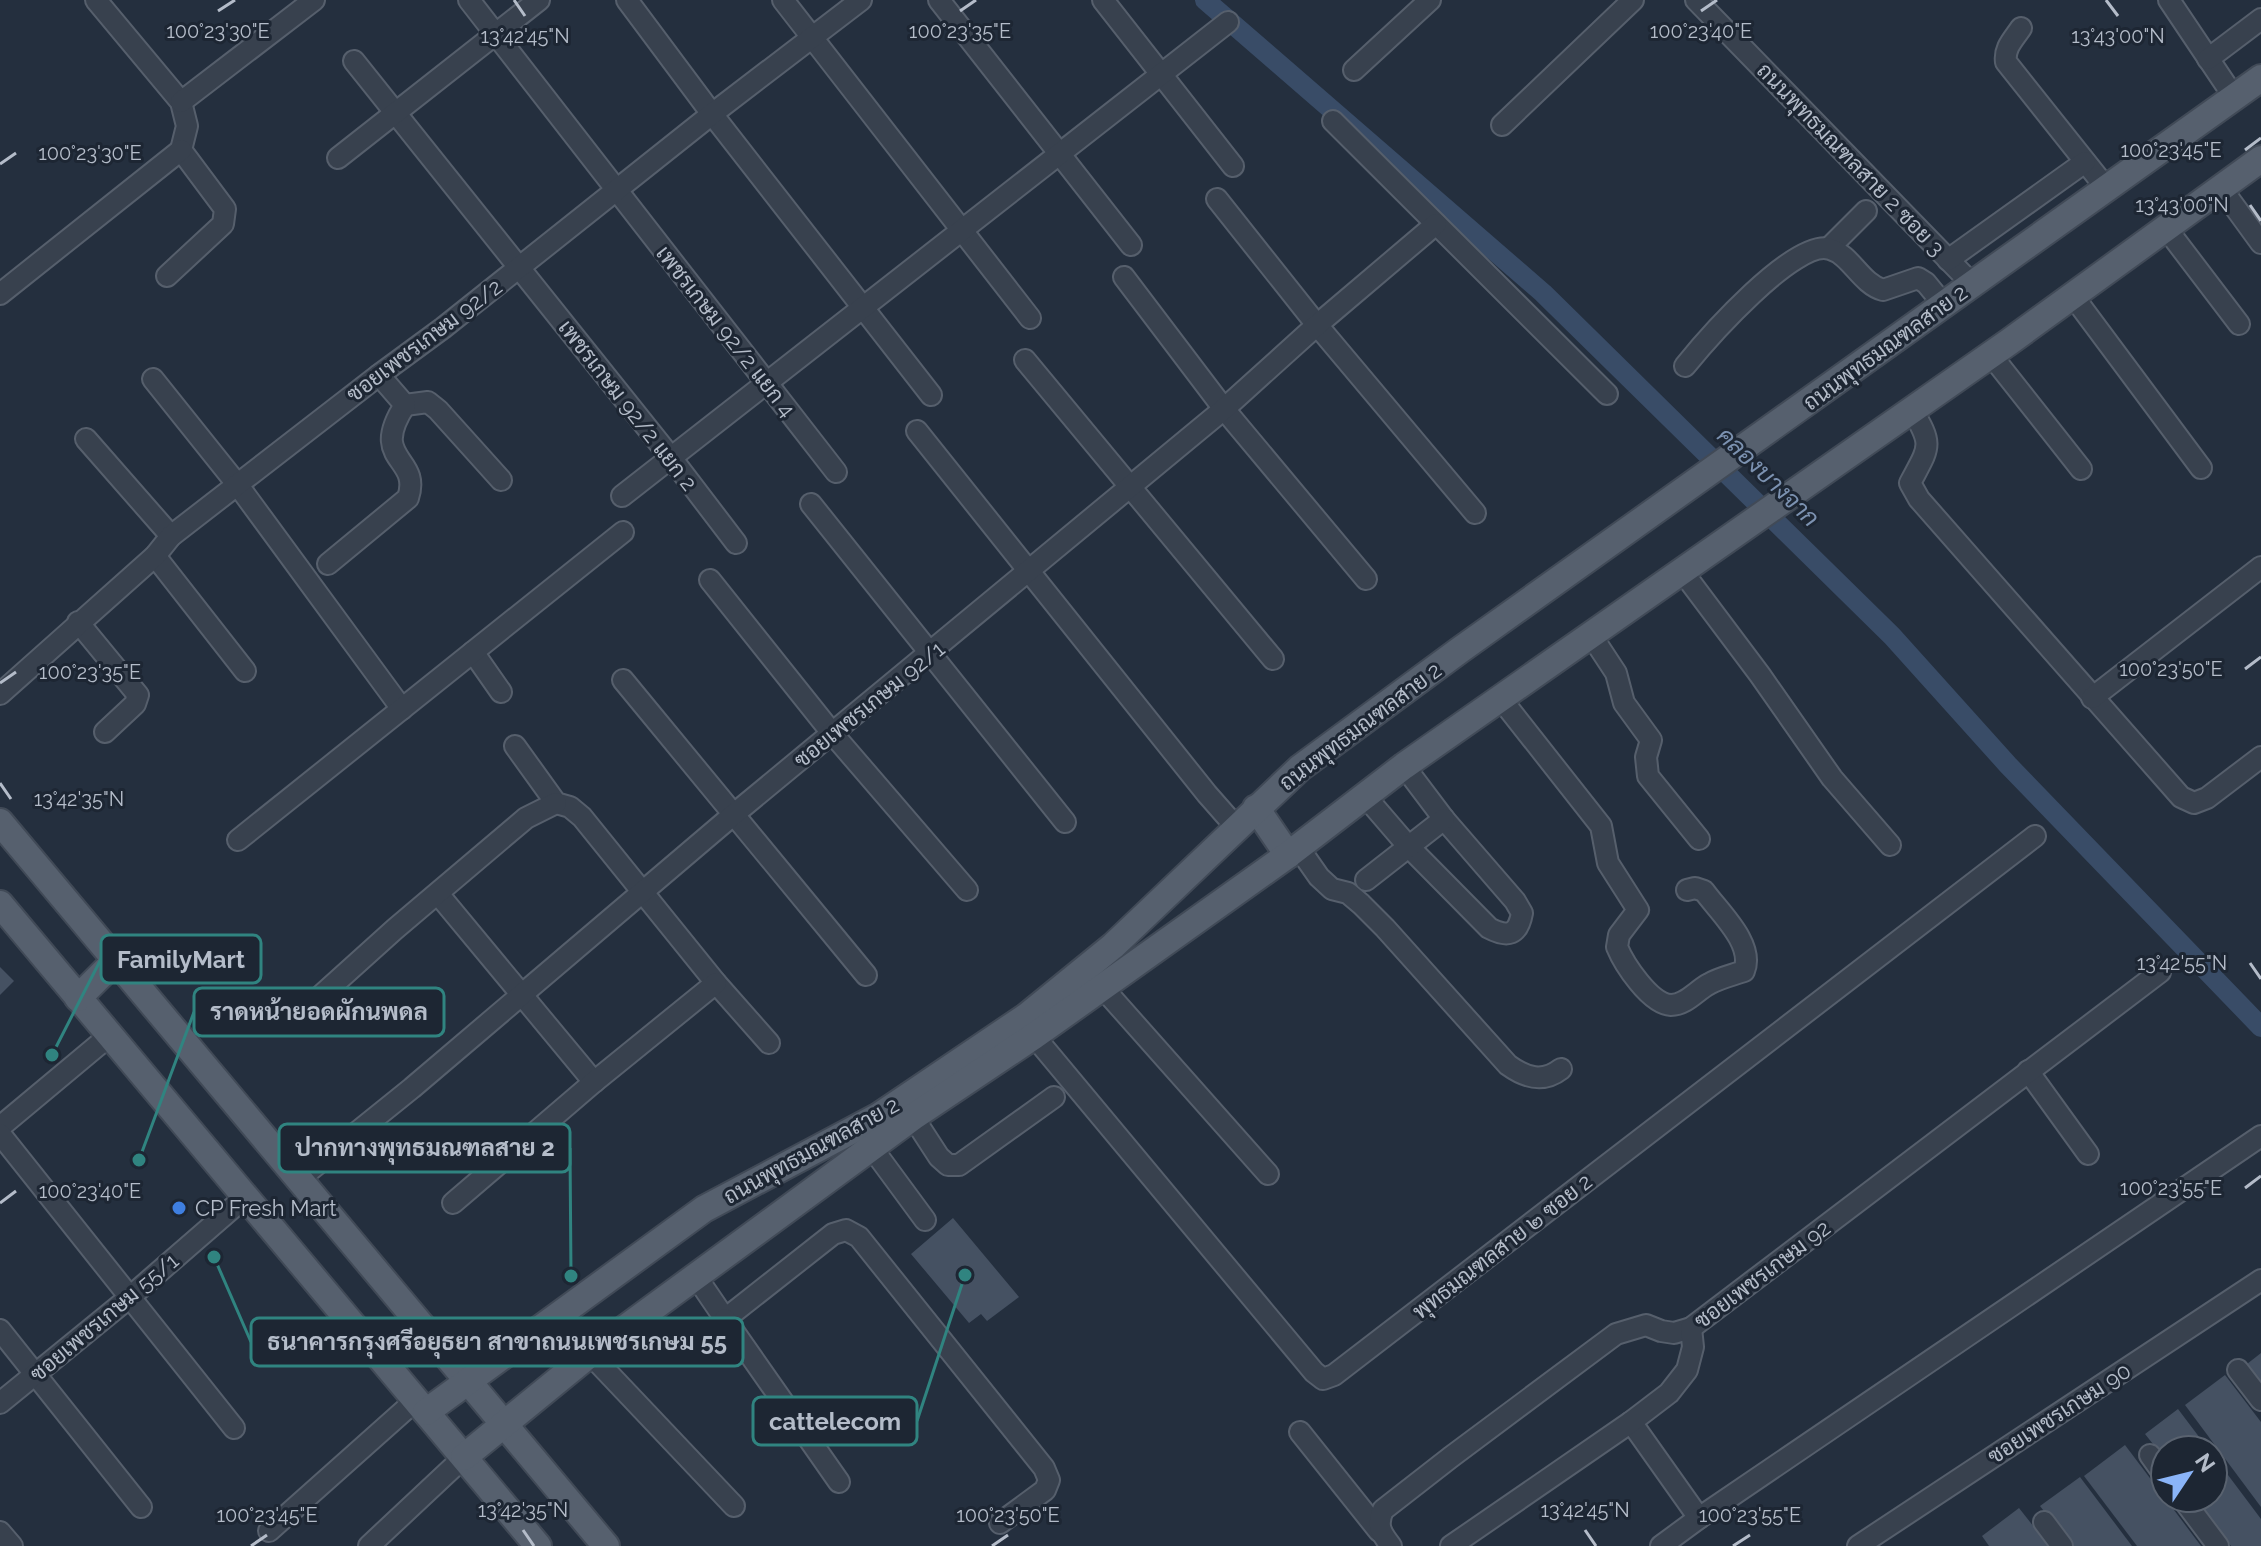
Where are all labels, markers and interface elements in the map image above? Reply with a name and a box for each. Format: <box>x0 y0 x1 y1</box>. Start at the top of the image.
text: 100°23'30"E <box>166 19 270 43</box>
text: 100°23'35"E <box>909 19 1011 43</box>
text: 100°23'40"E <box>1650 19 1752 43</box>
text: 13°42'45"N <box>480 24 570 48</box>
text: 13°43'00"N <box>2071 24 2165 48</box>
street label: ถนนพุทธมณฑลสาย 2 ซอย 3 <box>1750 57 1950 263</box>
text: 100°23'45"E <box>2120 138 2222 162</box>
text: 100°23'30"E <box>38 141 142 165</box>
text: 13°43'00"N <box>2135 193 2229 217</box>
street label: เพชรเกษม 92/2 แยก 4 <box>651 240 801 422</box>
street label: ซอยเพชรเกษม 92/2 <box>341 273 507 407</box>
street label: ถนนพุทธมณฑลสาย 2 <box>1798 279 1974 418</box>
street label: เพชรเกษม 92/2 แยก 2 <box>553 314 703 496</box>
water label: คลองบางจาก <box>1711 421 1825 532</box>
street label: ซอยเพชรเกษม 92/1 <box>789 635 949 773</box>
street label: ถนนพุทธมณฑลสาย 2 <box>1274 657 1448 798</box>
text: 100°23'50"E <box>2119 657 2223 681</box>
text: 100°23'35"E <box>39 660 141 684</box>
text: 13°42'35"N <box>34 787 124 811</box>
callout: FamilyMart <box>101 935 261 983</box>
text: FamilyMart <box>117 945 245 974</box>
text: 13°42'55"N <box>2137 951 2227 975</box>
callout: ราดหน้ายอดผักนพดล <box>194 988 444 1036</box>
text: ราดหน้ายอดผักนพดล <box>210 996 428 1026</box>
street label: ถนนพุทธมณฑลสาย 2 <box>719 1091 905 1212</box>
callout: ปากทางพุทธมณฑลสาย 2 <box>279 1124 570 1172</box>
text: ปากทางพุทธมณฑลสาย 2 <box>295 1133 555 1165</box>
street label: พุทธมณฑลสาย ๒ ซอย 2 <box>1407 1168 1599 1327</box>
text: 100°23'55"E <box>2120 1176 2222 1200</box>
text: 100°23'40"E <box>39 1179 141 1203</box>
place label: CP Fresh Mart <box>195 1195 337 1221</box>
marker: CP Fresh Mart <box>170 1199 188 1217</box>
street label: ซอยเพชรเกษม 92 <box>1689 1214 1835 1334</box>
street label: ซอยเพชรเกษม 55/1 <box>25 1247 183 1387</box>
callout: ธนาคารกรุงศรีอยุธยา สาขาถนนเพชรเกษม 55 <box>251 1318 743 1366</box>
text: ธนาคารกรุงศรีอยุธยา สาขาถนนเพชรเกษม 55 <box>267 1327 727 1359</box>
street label: ซอยเพชรเกษม 90 <box>1982 1357 2136 1469</box>
callout: cattelecom <box>753 1397 917 1445</box>
text: cattelecom <box>769 1407 901 1436</box>
north arrow <box>2149 1434 2229 1514</box>
text: N <box>2190 1448 2221 1477</box>
text: 13°42'35"N <box>478 1498 568 1522</box>
text: 13°42'45"N <box>1540 1498 1630 1522</box>
text: 100°23'45"E <box>216 1503 318 1527</box>
text: 100°23'50"E <box>956 1503 1060 1527</box>
text: 100°23'55"E <box>1699 1503 1801 1527</box>

